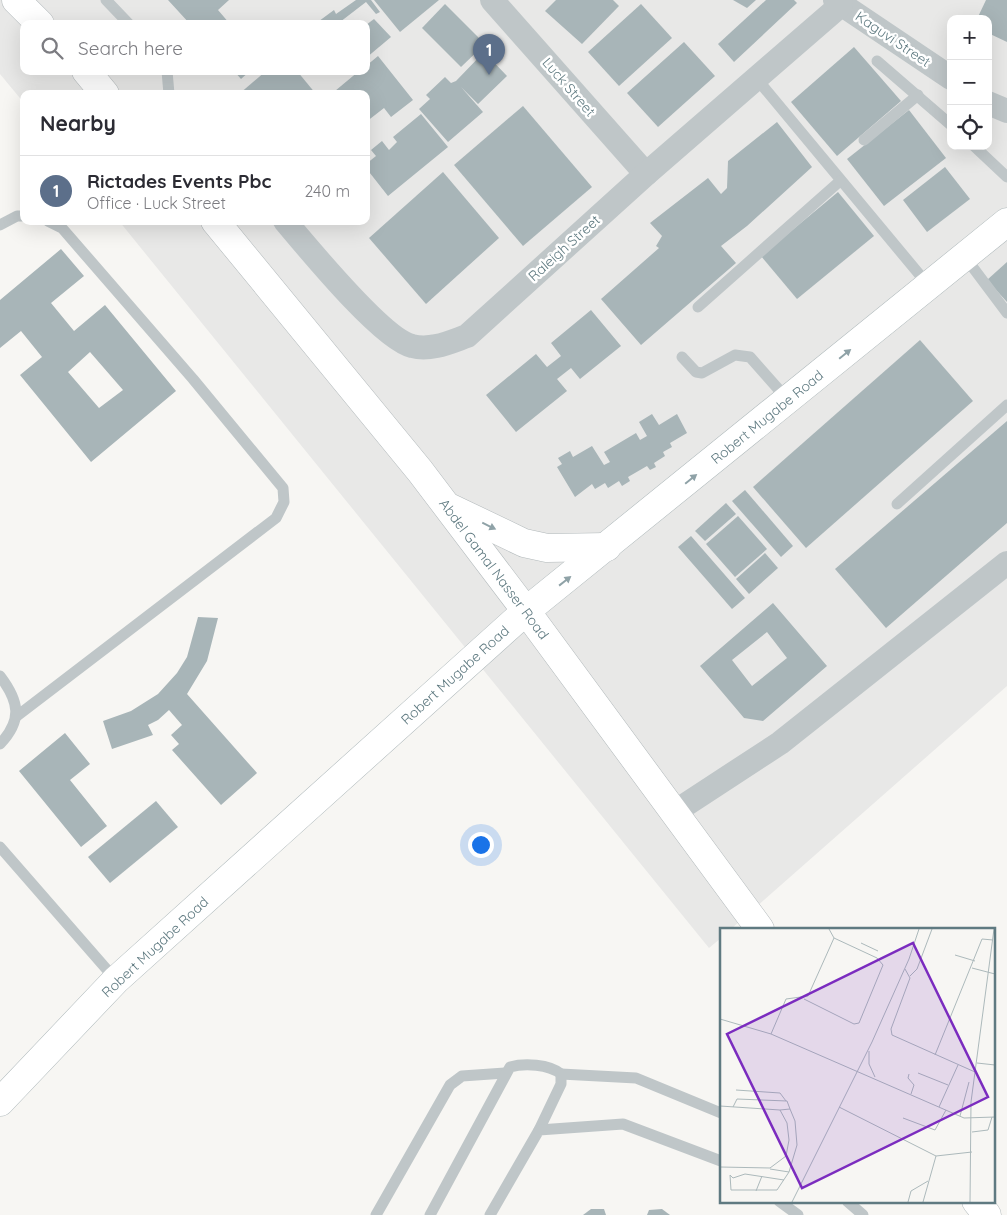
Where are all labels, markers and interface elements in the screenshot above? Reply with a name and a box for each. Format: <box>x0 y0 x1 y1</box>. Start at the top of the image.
street label: Kaguvi Street <box>852 7 934 71</box>
map controls <box>947 15 992 150</box>
button: + <box>947 15 992 60</box>
search box <box>20 20 370 75</box>
icon: search <box>38 34 66 62</box>
pin: 1 <box>473 34 505 75</box>
text: Search here <box>78 36 183 60</box>
street label: Luck Street <box>539 54 600 120</box>
button: − <box>947 60 992 105</box>
button: locate <box>947 105 992 150</box>
text: Nearby <box>40 110 116 136</box>
text: Rictades Events Pbc <box>87 169 271 193</box>
text: 1 <box>53 181 59 201</box>
text: 240 m <box>304 181 350 201</box>
text: Office · Luck Street <box>87 193 226 213</box>
street label: Raleigh Street <box>524 211 604 285</box>
one-way arrow <box>838 349 851 360</box>
street label: Robert Mugabe Road <box>707 366 827 468</box>
one-way arrow <box>684 473 697 484</box>
street label: Abdel Gamal Nasser Road <box>435 495 553 643</box>
one-way arrow <box>482 523 496 531</box>
one-way arrow <box>558 575 571 586</box>
street label: Robert Mugabe Road <box>397 622 513 728</box>
your location <box>468 832 494 858</box>
street label: Robert Mugabe Road <box>98 893 212 1001</box>
inset map <box>720 928 994 1202</box>

